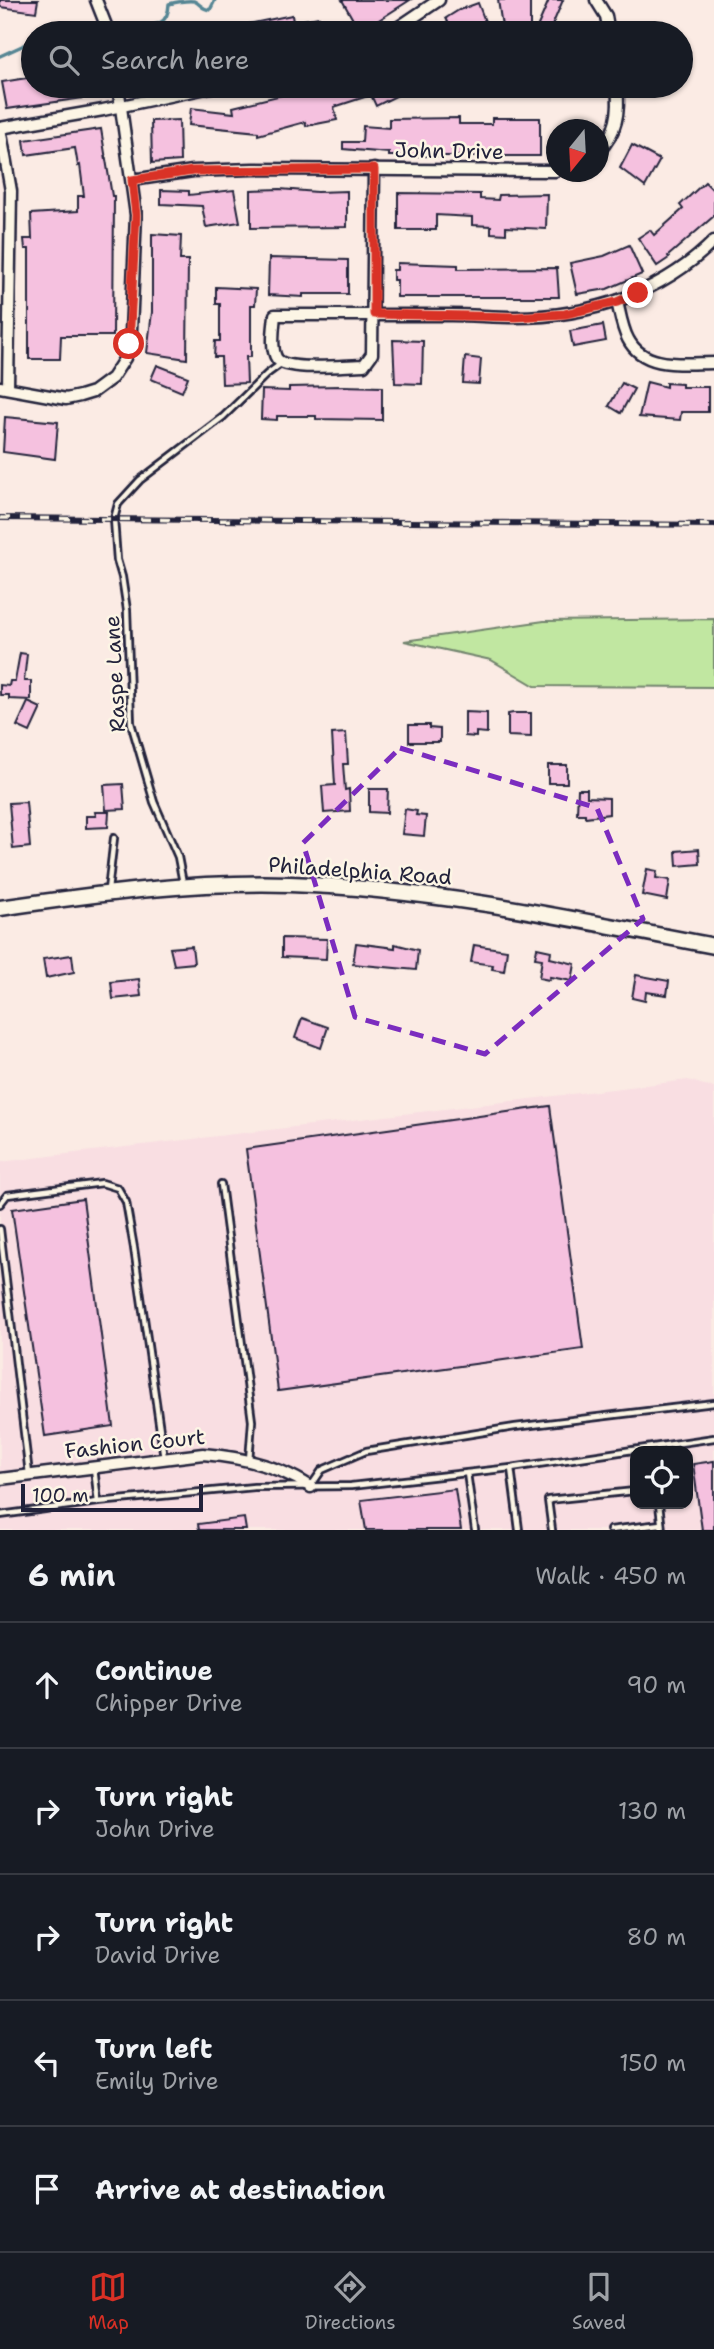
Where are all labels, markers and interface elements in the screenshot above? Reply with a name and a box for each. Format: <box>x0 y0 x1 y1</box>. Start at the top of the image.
search box <box>21 21 693 98</box>
icon: search <box>45 41 83 79</box>
text: Search here <box>101 42 250 77</box>
north arrow <box>546 119 609 182</box>
street label: John Drive <box>394 136 504 166</box>
route end <box>622 277 653 308</box>
route start <box>113 328 144 359</box>
street label: Raspe Lane <box>98 615 132 733</box>
street label: Philadelphia Road <box>267 851 453 891</box>
street label: Fashion Court <box>64 1423 206 1465</box>
map controls <box>630 1446 693 1509</box>
button: locate <box>630 1446 693 1509</box>
scale bar <box>21 1481 203 1513</box>
text: 100 m <box>32 1483 89 1508</box>
text: 6 min <box>28 1555 115 1596</box>
text: Walk · 450 m <box>535 1561 686 1591</box>
text: Continue <box>95 1653 213 1688</box>
icon: ahead <box>28 1666 66 1704</box>
text: 90 m <box>626 1670 686 1700</box>
text: Chipper Drive <box>95 1688 243 1718</box>
text: Turn right <box>95 1779 233 1814</box>
icon: right <box>28 1792 66 1830</box>
text: 130 m <box>618 1796 686 1826</box>
text: John Drive <box>95 1814 215 1844</box>
text: Turn right <box>95 1905 233 1940</box>
icon: right <box>28 1918 66 1956</box>
text: 80 m <box>627 1922 686 1952</box>
text: David Drive <box>95 1940 221 1970</box>
text: Turn left <box>95 2031 212 2066</box>
icon: left <box>28 2044 66 2082</box>
text: 150 m <box>619 2048 686 2078</box>
text: Emily Drive <box>95 2066 219 2096</box>
icon: arrive <box>28 2170 66 2208</box>
text: Arrive at destination <box>95 2172 385 2207</box>
tab: Map <box>88 2268 129 2335</box>
tab: Directions <box>305 2268 396 2335</box>
tab: Saved <box>572 2268 626 2335</box>

